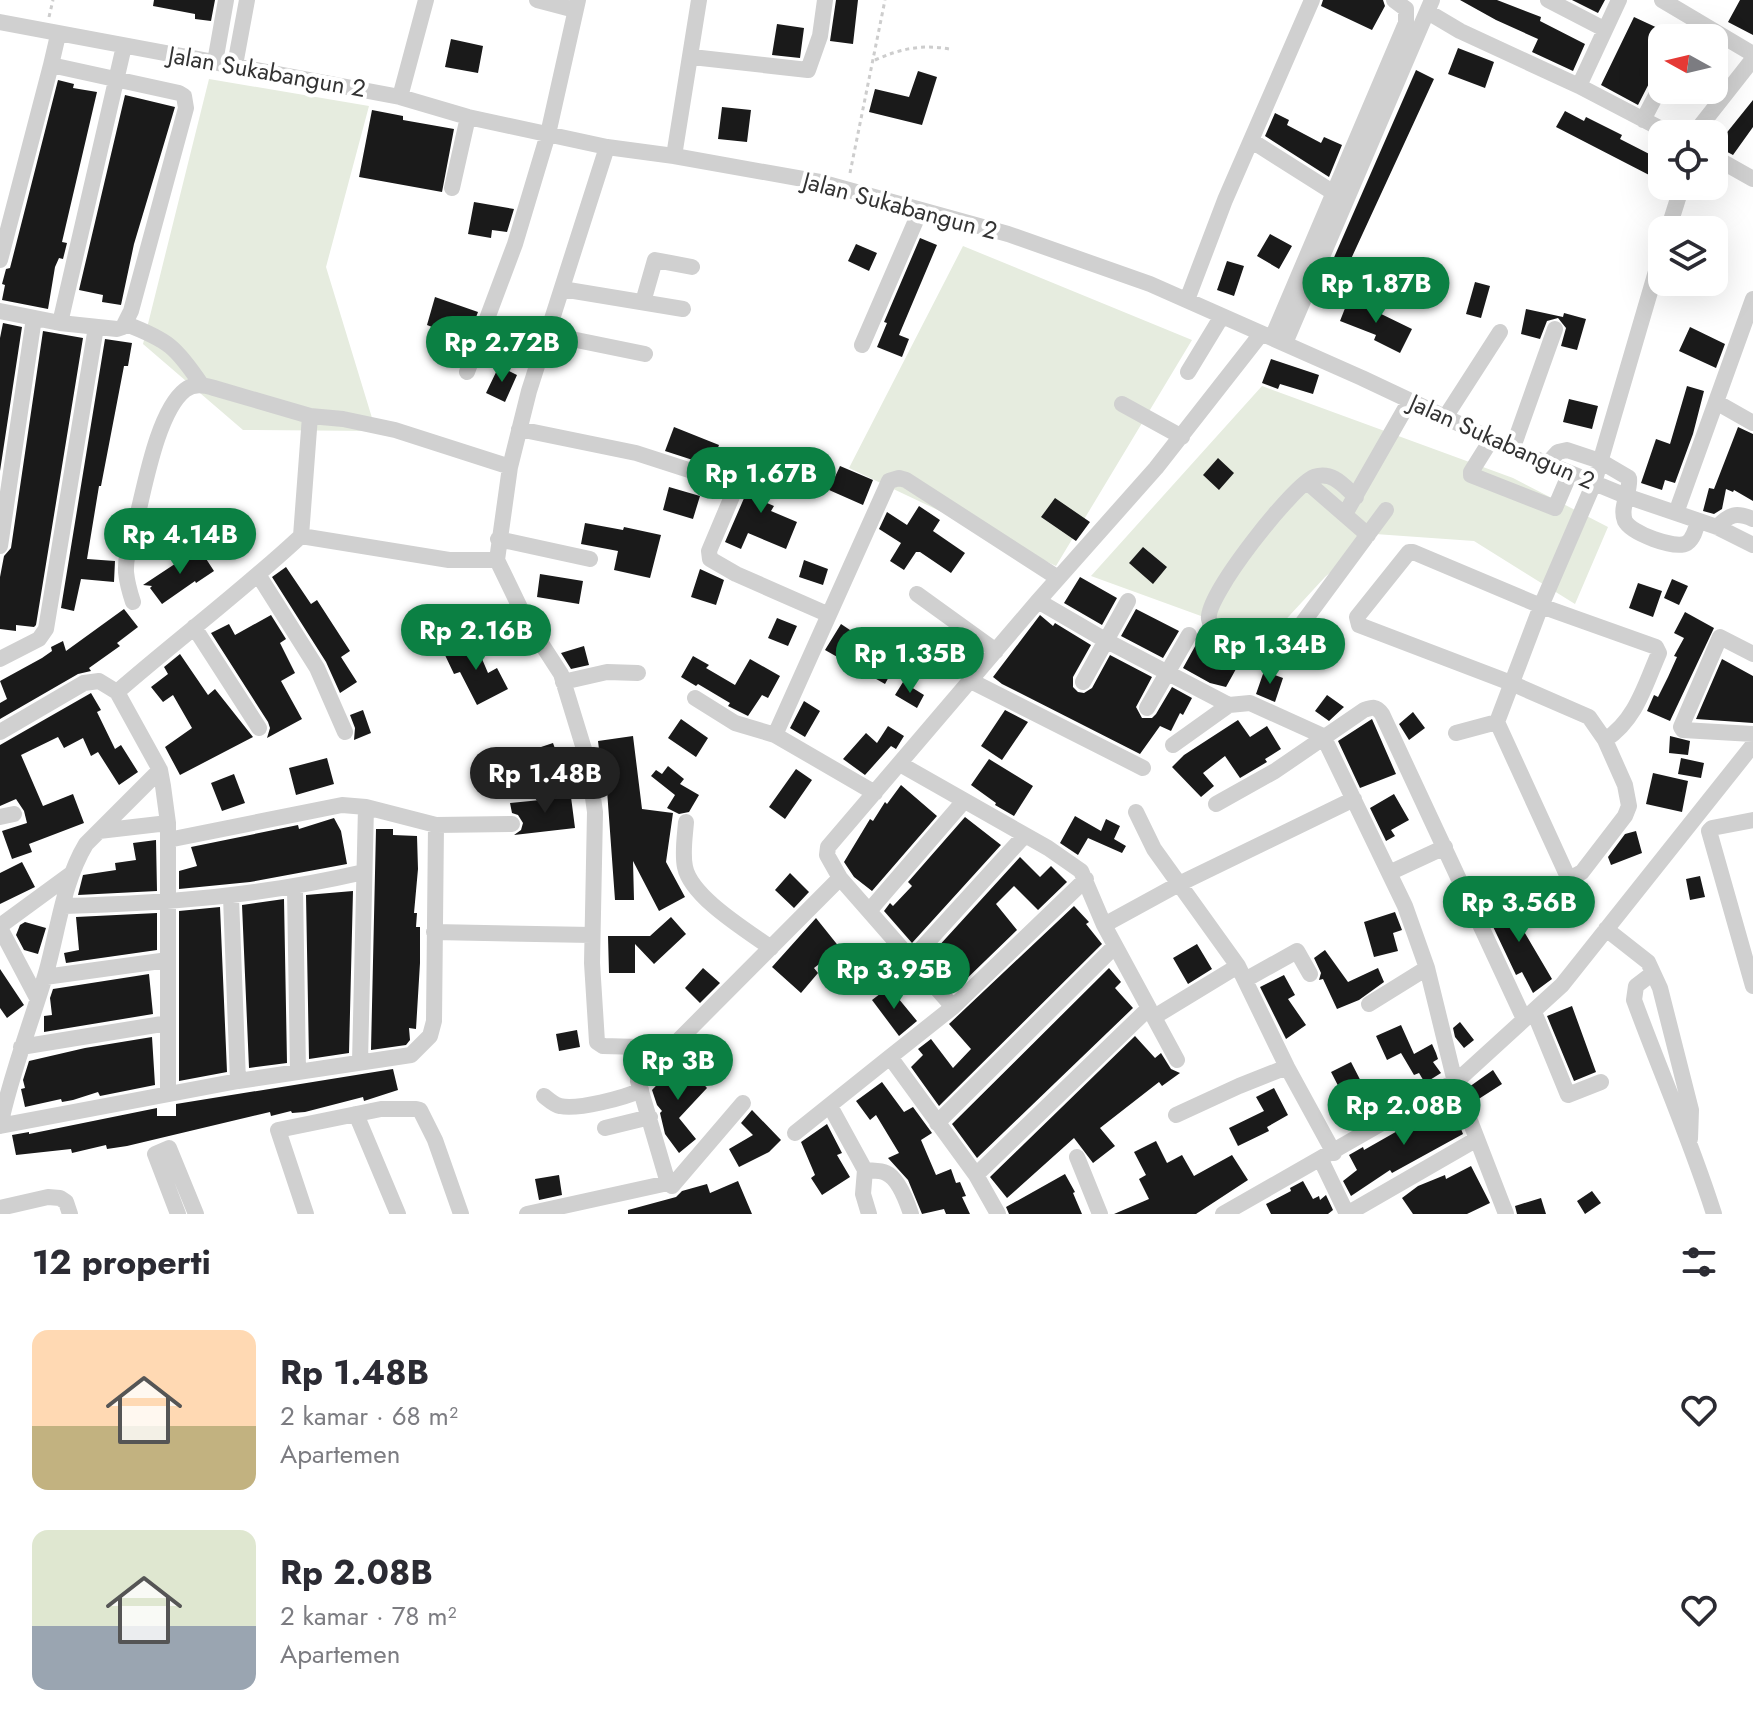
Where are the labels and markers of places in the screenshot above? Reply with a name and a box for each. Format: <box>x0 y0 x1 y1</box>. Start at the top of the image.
pin: Rp 1.87B <box>1293 257 1459 325</box>
pin: Rp 2.72B <box>419 316 585 384</box>
pin: Rp 1.67B <box>678 447 844 515</box>
pin: Rp 4.14B <box>97 508 263 576</box>
pin: Rp 2.16B <box>393 604 559 672</box>
pin: Rp 1.34B <box>1187 618 1353 686</box>
pin: Rp 1.35B <box>827 627 993 695</box>
pin: Rp 1.48B <box>462 747 628 815</box>
pin: Rp 3.56B <box>1436 876 1602 944</box>
pin: Rp 3.95B <box>811 943 977 1011</box>
pin: Rp 3B <box>622 1034 734 1102</box>
pin: Rp 2.08B <box>1321 1079 1487 1147</box>

